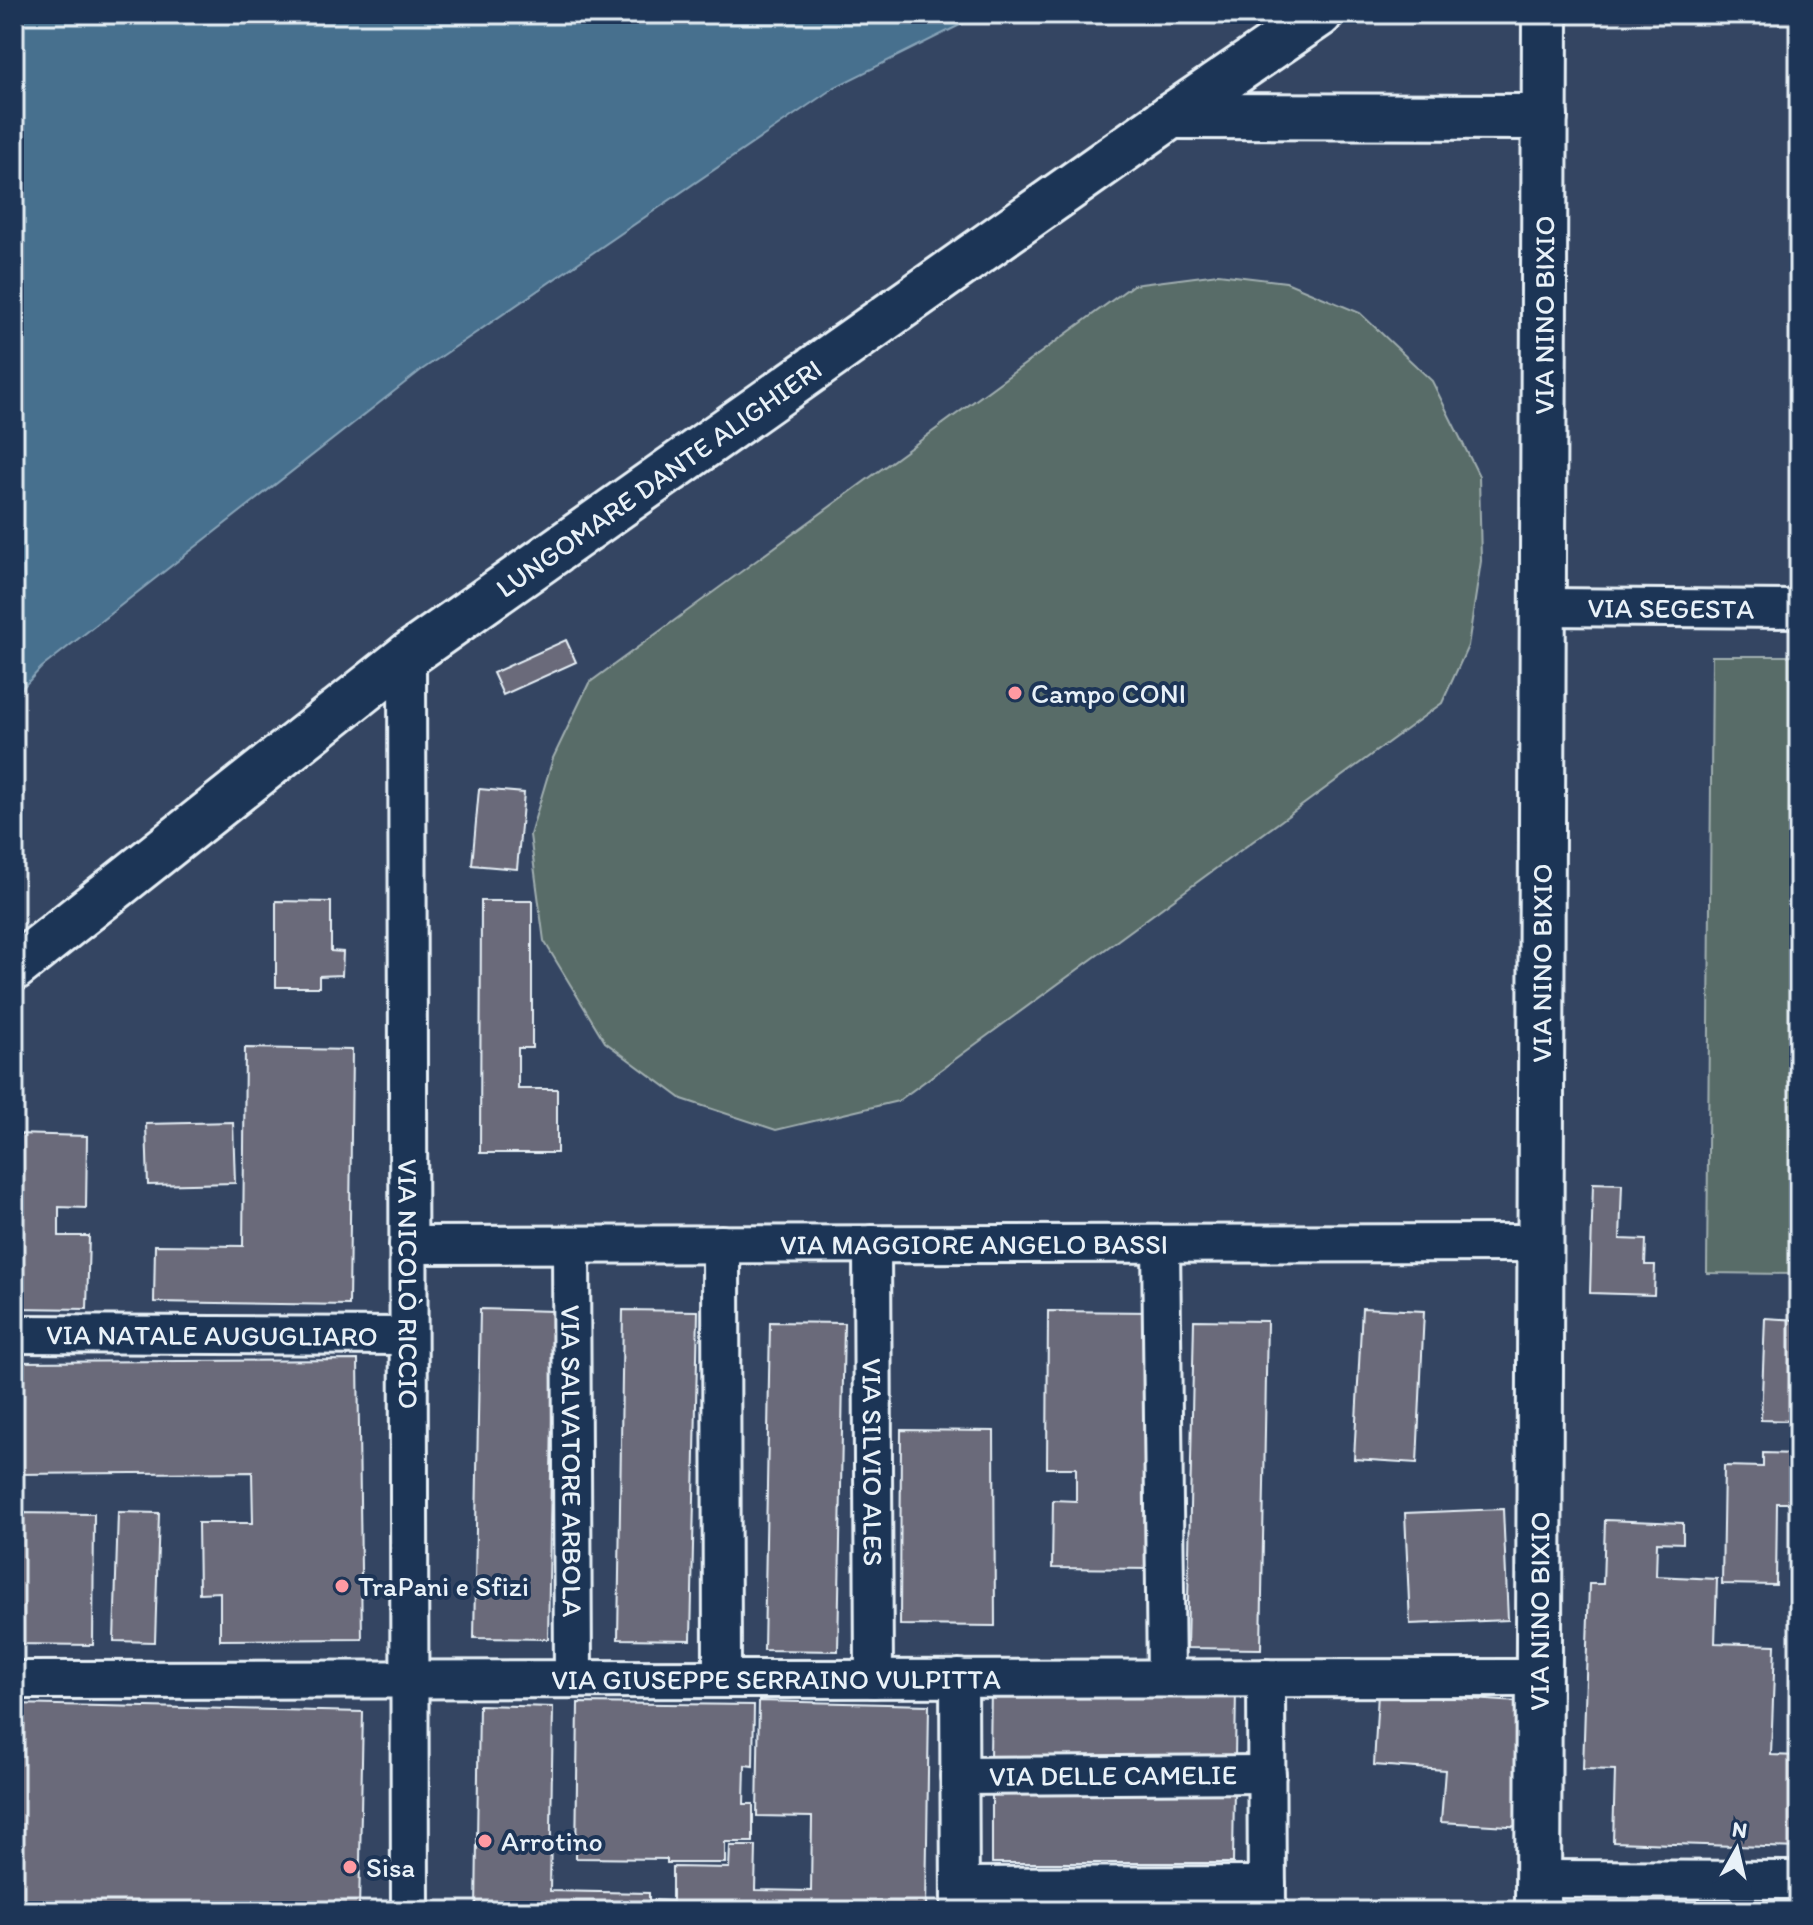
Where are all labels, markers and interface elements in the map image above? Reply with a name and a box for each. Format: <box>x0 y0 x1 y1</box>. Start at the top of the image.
street label: VIA NINO BIXIO <box>1527 215 1561 415</box>
street label: LUNGOMARE DANTE ALIGHIERI <box>489 351 828 605</box>
street label: VIA SEGESTA <box>1588 590 1755 626</box>
place label: Campo CONI <box>1031 676 1186 710</box>
marker: Campo CONI <box>1006 684 1024 702</box>
street label: VIA NINO BIXIO <box>1524 863 1559 1063</box>
street label: VIA NICOLÒ RICCIO <box>391 1159 426 1409</box>
street label: VIA MAGGIORE ANGELO BASSI <box>780 1227 1168 1261</box>
street label: VIA SALVATORE ARBOLA <box>554 1305 590 1617</box>
street label: VIA NATALE AUGUGLIARO <box>46 1317 378 1353</box>
street label: VIA SILVIO ALES <box>856 1358 890 1566</box>
street label: VIA NINO BIXIO <box>1522 1511 1556 1711</box>
place label: TraPani e Sfizi <box>358 1569 529 1603</box>
marker: TraPani e Sfizi <box>333 1577 351 1595</box>
street label: VIA GIUSEPPE SERRAINO VULPITTA <box>551 1662 1001 1696</box>
street label: VIA DELLE CAMELIE <box>989 1757 1237 1793</box>
north arrow <box>1697 1809 1777 1889</box>
text: N <box>1730 1815 1749 1844</box>
place label: Arrotino <box>501 1824 603 1858</box>
marker: Arrotino <box>476 1832 494 1850</box>
place label: Sisa <box>366 1850 415 1884</box>
marker: Sisa <box>341 1858 359 1876</box>

